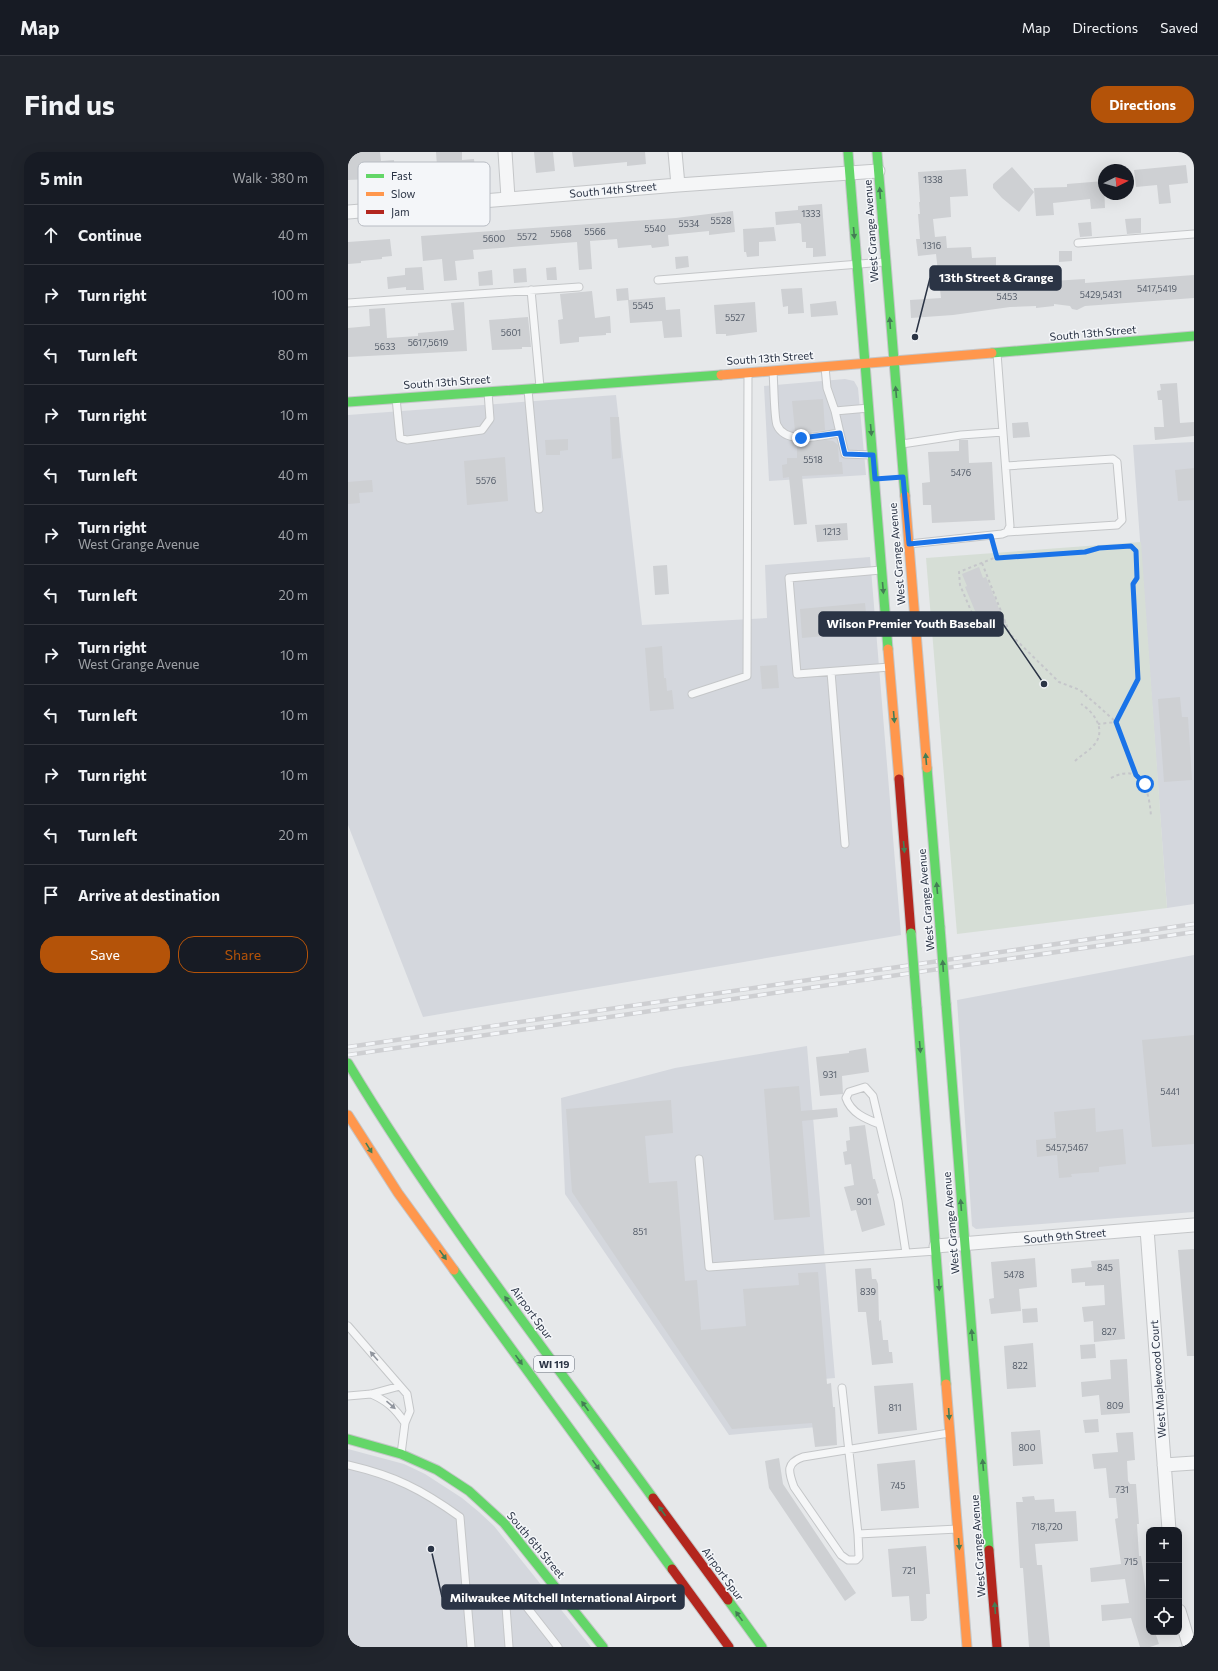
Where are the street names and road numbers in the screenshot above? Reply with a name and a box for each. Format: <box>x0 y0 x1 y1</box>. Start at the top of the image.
street label: South 14th Street <box>569 179 658 200</box>
street label: West Grange Avenue <box>860 179 881 283</box>
street label: South 13th Street <box>1049 322 1137 343</box>
street label: South 13th Street <box>726 348 814 367</box>
street label: South 13th Street <box>403 372 491 391</box>
street label: West Grange Avenue <box>886 502 907 606</box>
street label: West Grange Avenue <box>915 848 936 952</box>
street label: West Grange Avenue <box>940 1171 961 1275</box>
street label: South 9th Street <box>1023 1225 1107 1246</box>
street label: Airport Spur <box>509 1284 556 1342</box>
street label: West Maplewood Court <box>1147 1319 1168 1439</box>
road number: WI 119 <box>534 1356 574 1372</box>
street label: West Grange Avenue <box>967 1494 988 1598</box>
street label: South 6th Street <box>505 1509 568 1581</box>
street label: Airport Spur <box>700 1545 747 1603</box>

